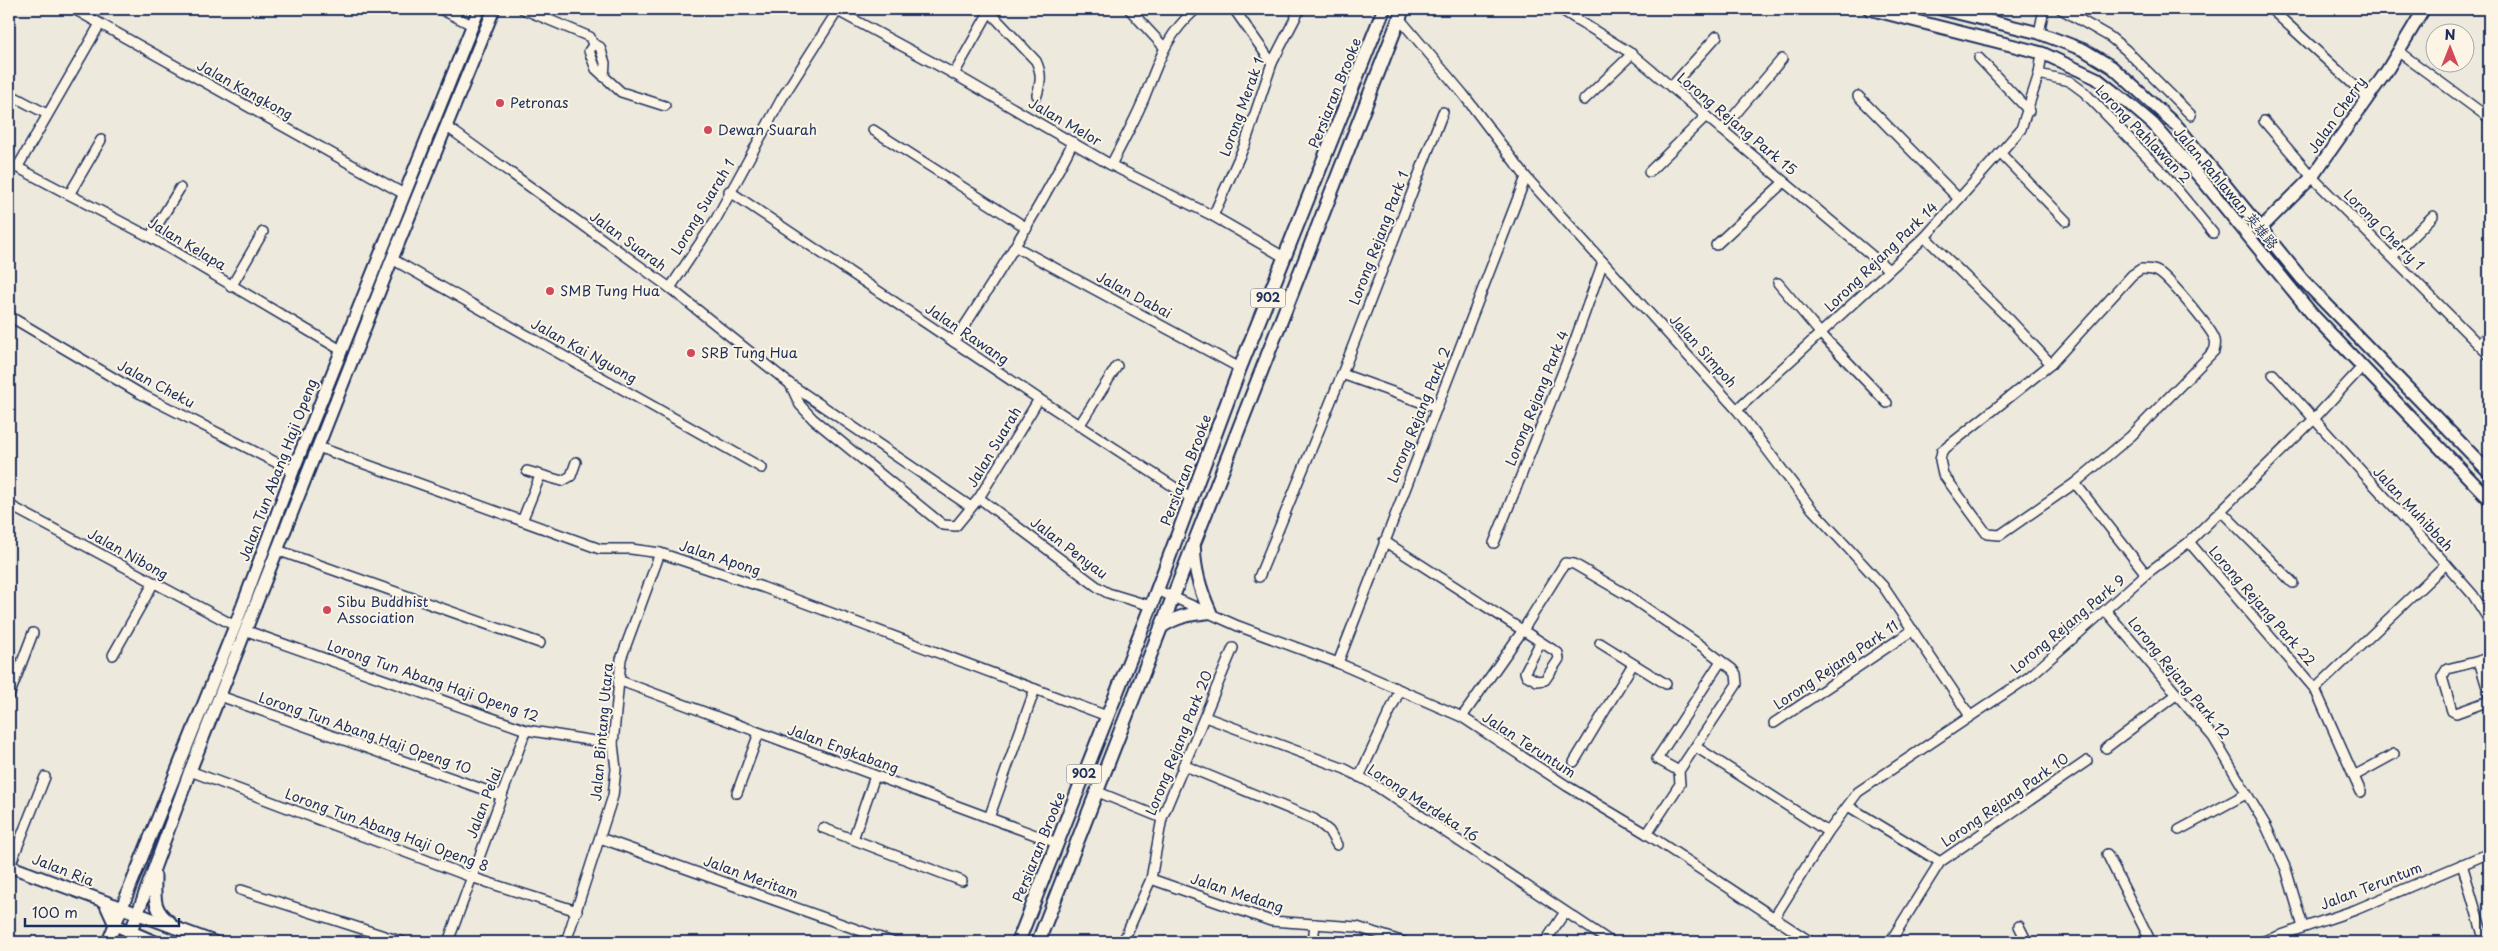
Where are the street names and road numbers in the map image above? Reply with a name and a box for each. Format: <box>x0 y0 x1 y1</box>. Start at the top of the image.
street label: Persiaran Brooke <box>1303 34 1366 151</box>
street label: Jalan Kangkong <box>193 54 297 125</box>
street label: Lorong Merak 1 <box>1214 54 1269 159</box>
street label: Lorong Rejang Park 15 <box>1673 67 1802 180</box>
street label: Jalan Cherry <box>2302 72 2371 157</box>
street label: Lorong Pahlawan 2 <box>2091 80 2196 188</box>
street label: Jalan Melor <box>1025 92 1106 151</box>
street label: Jalan Pahlawan 英雄路 <box>2169 122 2284 253</box>
street label: Lorong Suarah 1 <box>666 155 740 259</box>
street label: Lorong Rejang Park 1 <box>1343 168 1414 308</box>
street label: Lorong Cherry 1 <box>2339 184 2430 275</box>
street label: Lorong Rejang Park 14 <box>1819 197 1942 316</box>
street label: Jalan Suarah <box>585 205 671 276</box>
street label: Jalan Kelapa <box>144 212 230 275</box>
street label: Jalan Dabai <box>1093 266 1176 323</box>
road number: 902 <box>1250 288 1286 308</box>
street label: Jalan Rawang <box>921 298 1013 369</box>
street label: Jalan Simpoh <box>1665 309 1742 392</box>
street label: Jalan Kai Nguong <box>527 313 641 388</box>
street label: Lorong Rejang Park 4 <box>1500 327 1573 469</box>
street label: Lorong Rejang Park 2 <box>1382 344 1455 486</box>
street label: Jalan Cheku <box>114 354 199 413</box>
street label: Jalan Tun Abang Haji Openg <box>233 375 322 564</box>
street label: Jalan Suarah <box>961 403 1026 491</box>
street label: Persiaran Brooke <box>1155 411 1216 528</box>
street label: Jalan Muhibbah <box>2369 462 2458 556</box>
street label: Jalan Penyau <box>1026 512 1112 584</box>
street label: Jalan Nibong <box>84 523 172 584</box>
street label: Jalan Apong <box>677 534 764 581</box>
street label: Lorong Rejang Park 22 <box>2204 541 2321 670</box>
street label: Lorong Rejang Park 9 <box>2006 569 2130 678</box>
street label: Lorong Rejang Park 12 <box>2123 612 2235 743</box>
street label: Lorong Rejang Park 11 <box>1769 615 1902 714</box>
street label: Lorong Tun Abang Haji Openg 12 <box>325 634 542 727</box>
street label: Jalan Bintang Utara <box>585 662 618 802</box>
street label: Lorong Rejang Park 20 <box>1140 667 1217 818</box>
street label: Lorong Tun Abang Haji Openg 10 <box>256 686 474 779</box>
street label: Jalan Teruntum <box>1478 706 1580 783</box>
street label: Jalan Engkabang <box>785 719 902 778</box>
street label: Lorong Rejang Park 10 <box>1937 748 2073 852</box>
street label: Lorong Merdeka 16 <box>1364 759 1483 847</box>
street label: Jalan Pelai <box>460 764 507 841</box>
road number: 902 <box>1066 764 1102 784</box>
street label: Lorong Tun Abang Haji Openg 8 <box>282 783 492 876</box>
street label: Persiaran Brooke <box>1007 788 1070 905</box>
street label: Jalan Ria <box>29 848 97 891</box>
street label: Jalan Meritam <box>701 850 802 903</box>
street label: Jalan Teruntum <box>2317 856 2425 915</box>
street label: Jalan Medang <box>1188 868 1286 917</box>

